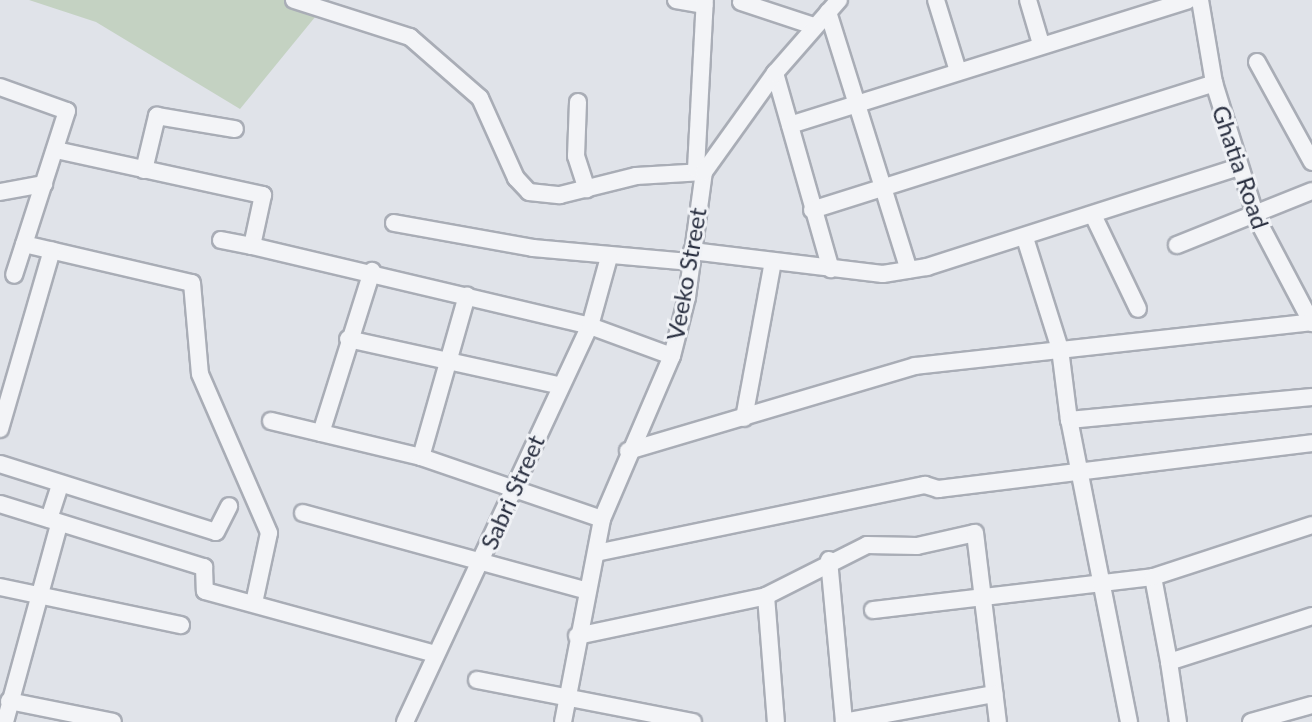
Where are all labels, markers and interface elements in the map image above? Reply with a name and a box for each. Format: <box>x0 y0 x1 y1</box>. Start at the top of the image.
street label: Ghatia Road <box>1206 101 1276 233</box>
street label: Veeko Street <box>660 205 712 343</box>
street label: Sabri Street <box>474 430 550 554</box>

